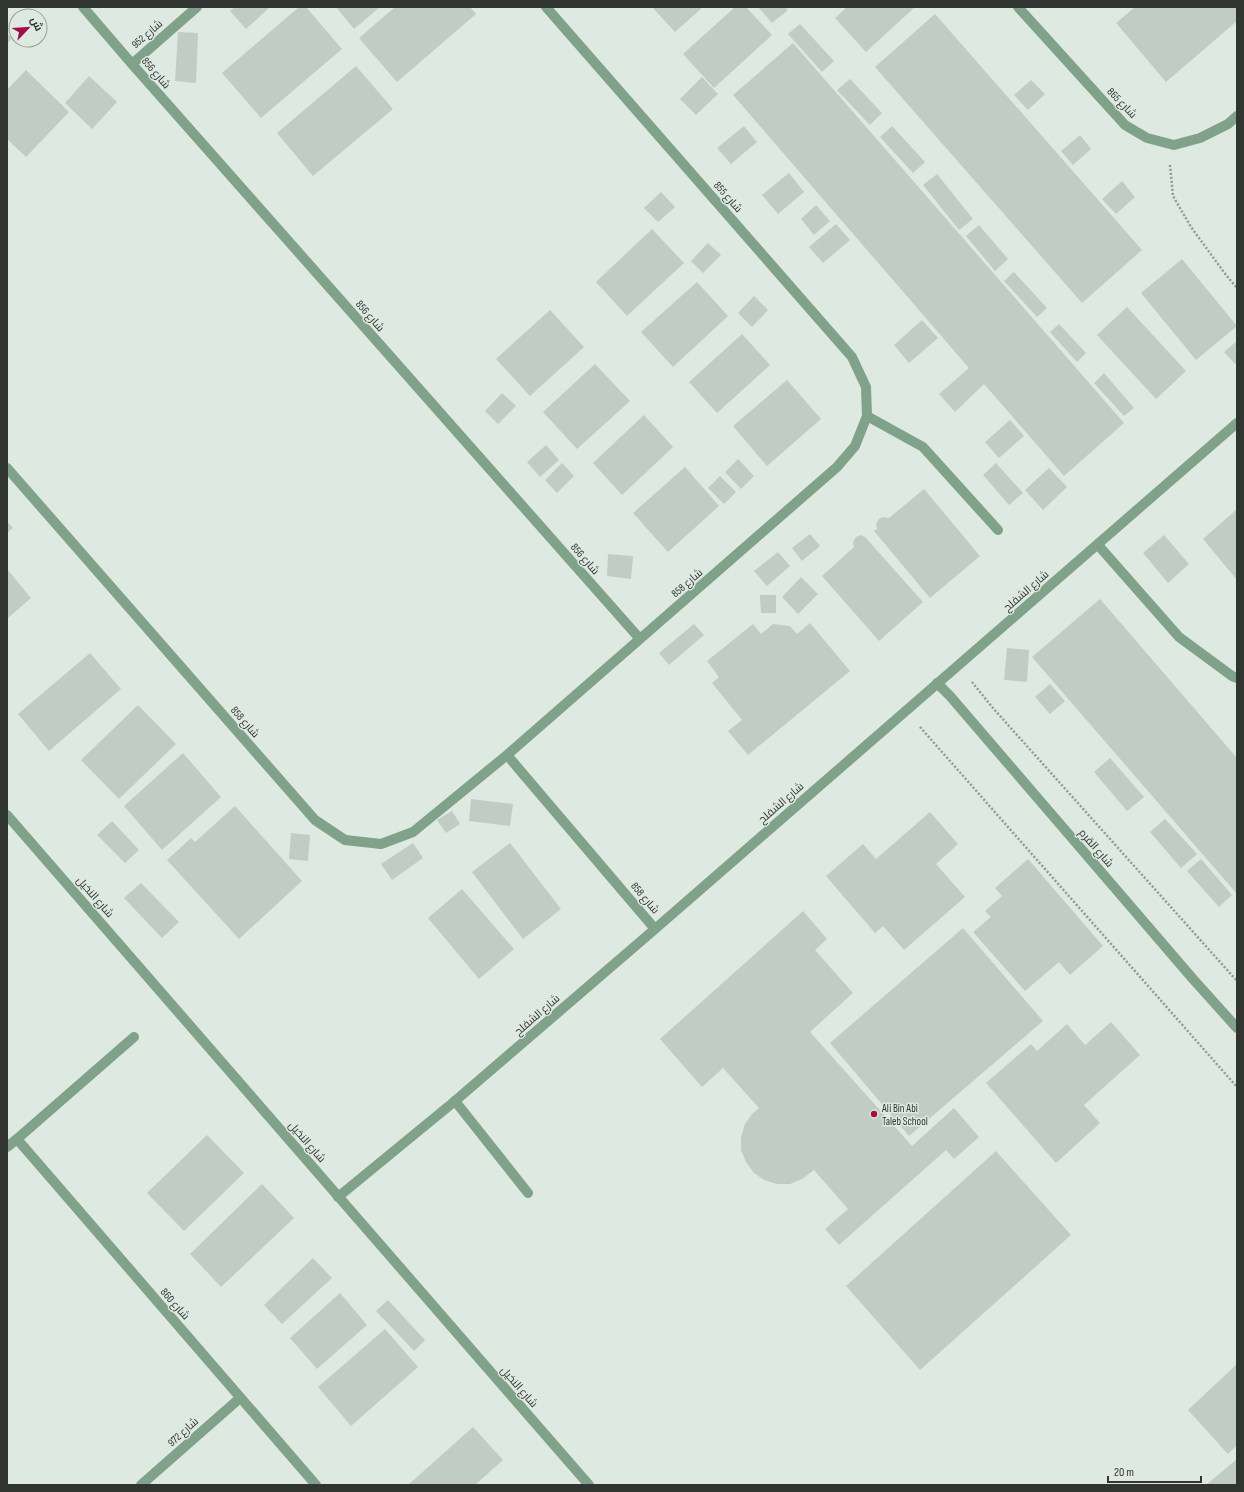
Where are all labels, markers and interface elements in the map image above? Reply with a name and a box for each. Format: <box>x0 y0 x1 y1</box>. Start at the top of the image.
north arrow <box>8 8 48 48</box>
text: ش <box>28 15 45 33</box>
street label: شارع 952 <box>129 17 166 52</box>
street label: شارع 856 <box>138 55 173 92</box>
street label: شارع 865 <box>1104 85 1140 122</box>
street label: شارع 855 <box>710 179 745 216</box>
street label: شارع 856 <box>352 298 387 335</box>
street label: شارع 856 <box>567 541 602 578</box>
street label: شارع 858 <box>669 566 706 601</box>
street label: شارع الشفلح <box>1001 568 1052 615</box>
street label: شارع 858 <box>227 704 262 741</box>
street label: شارع الشفلح <box>756 780 807 827</box>
street label: شارع القرم <box>1075 826 1116 870</box>
street label: شارع النخيل <box>73 874 116 921</box>
street label: شارع 858 <box>627 880 662 917</box>
street label: شارع الشفلح <box>512 992 563 1039</box>
place label: Ali Bin Abi Taleb School <box>881 1102 928 1128</box>
marker: Ali Bin Abi Taleb School <box>869 1109 879 1119</box>
street label: شارع النخيل <box>285 1119 328 1166</box>
street label: شارع 860 <box>157 1286 192 1323</box>
street label: شارع النخيل <box>497 1364 540 1411</box>
street label: شارع 972 <box>165 1415 202 1450</box>
scale bar <box>1108 1458 1201 1484</box>
text: 20 m <box>1114 1465 1134 1480</box>

